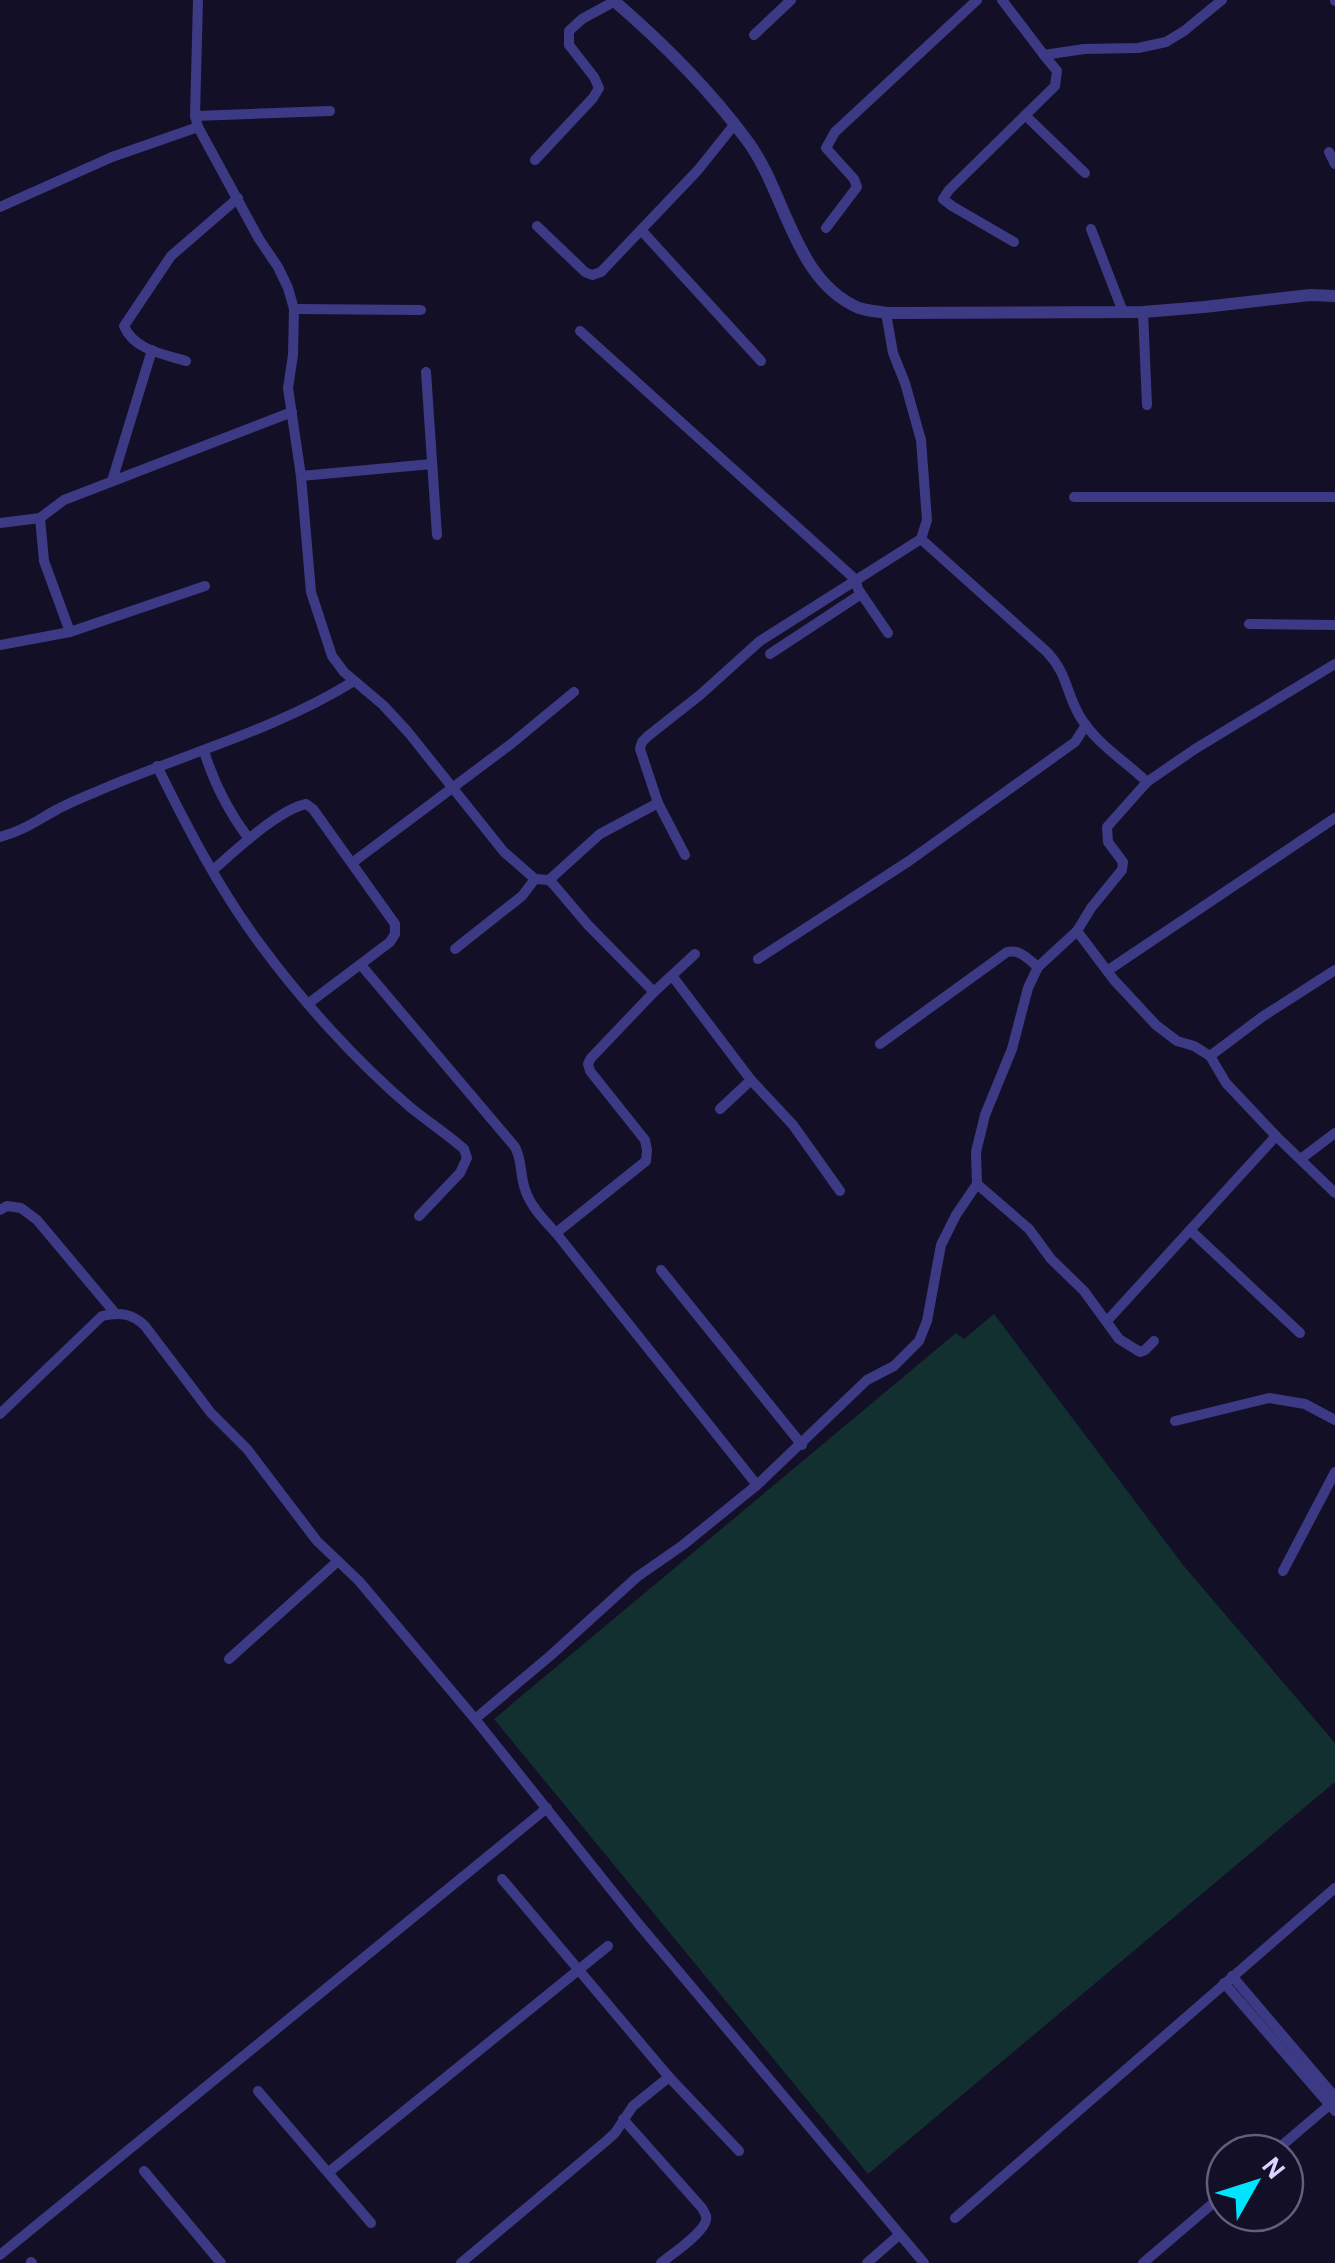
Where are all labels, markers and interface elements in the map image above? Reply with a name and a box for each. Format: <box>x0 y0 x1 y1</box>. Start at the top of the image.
north arrow <box>1205 2133 1305 2233</box>
text: N <box>1256 2152 1290 2185</box>

